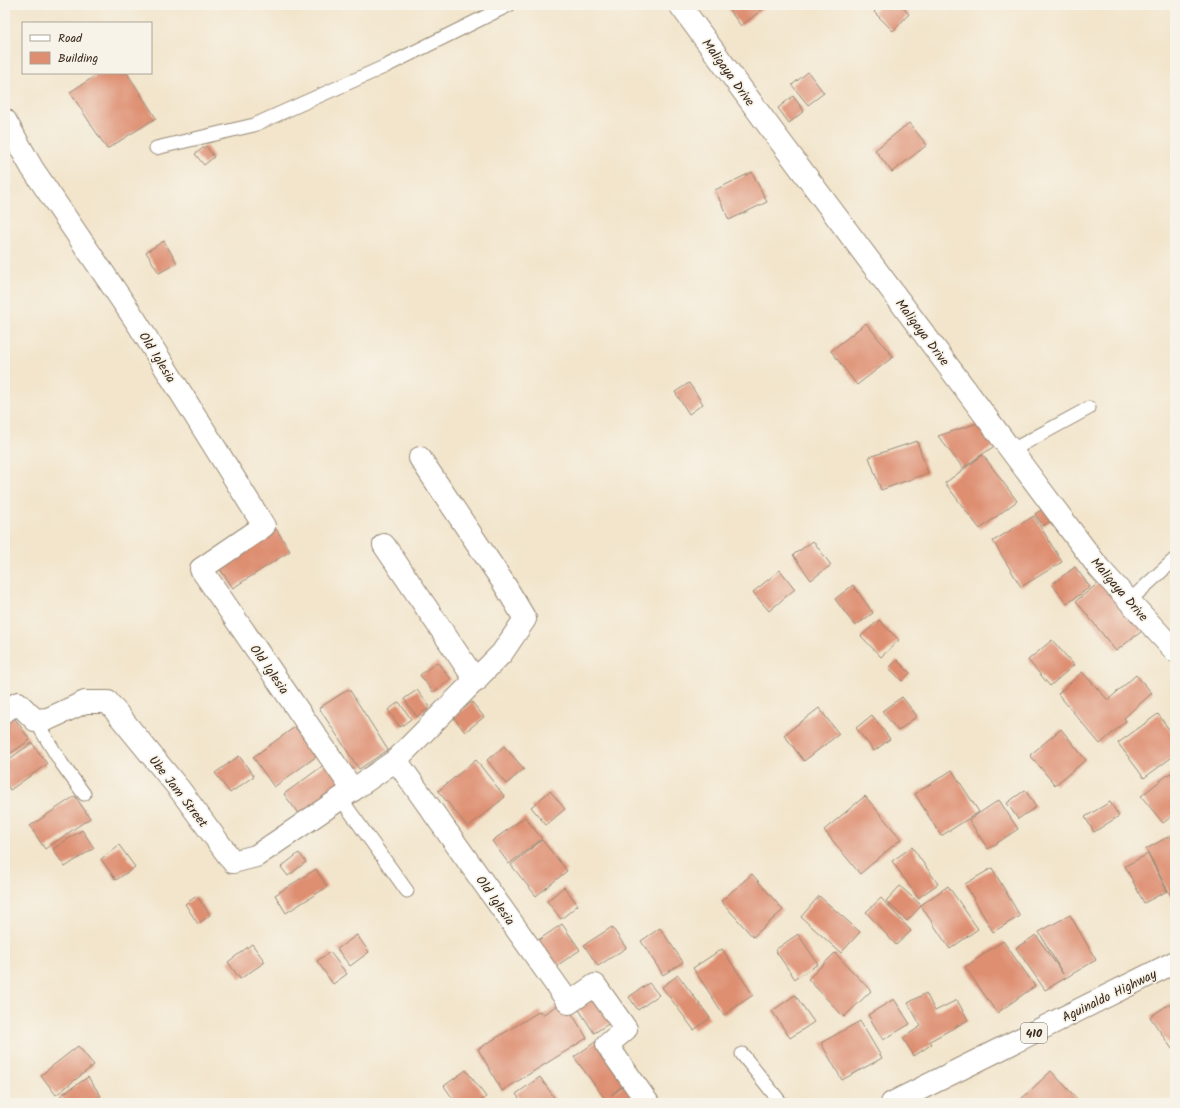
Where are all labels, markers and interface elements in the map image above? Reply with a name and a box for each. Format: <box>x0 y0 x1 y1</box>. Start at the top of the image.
legend <box>22 22 152 74</box>
text: Road <box>58 29 83 48</box>
street label: Maligaya Drive <box>696 35 760 111</box>
text: Building <box>58 49 98 68</box>
street label: Maligaya Drive <box>890 295 954 371</box>
street label: Old Iglesia <box>133 328 181 387</box>
street label: Maligaya Drive <box>1085 553 1153 627</box>
street label: Old Iglesia <box>244 641 294 699</box>
street label: Ube Jam Street <box>143 751 213 833</box>
street label: Old Iglesia <box>470 872 520 930</box>
street label: Aguinaldo Highway <box>1059 964 1161 1028</box>
road number: 410 <box>1021 1023 1047 1043</box>

